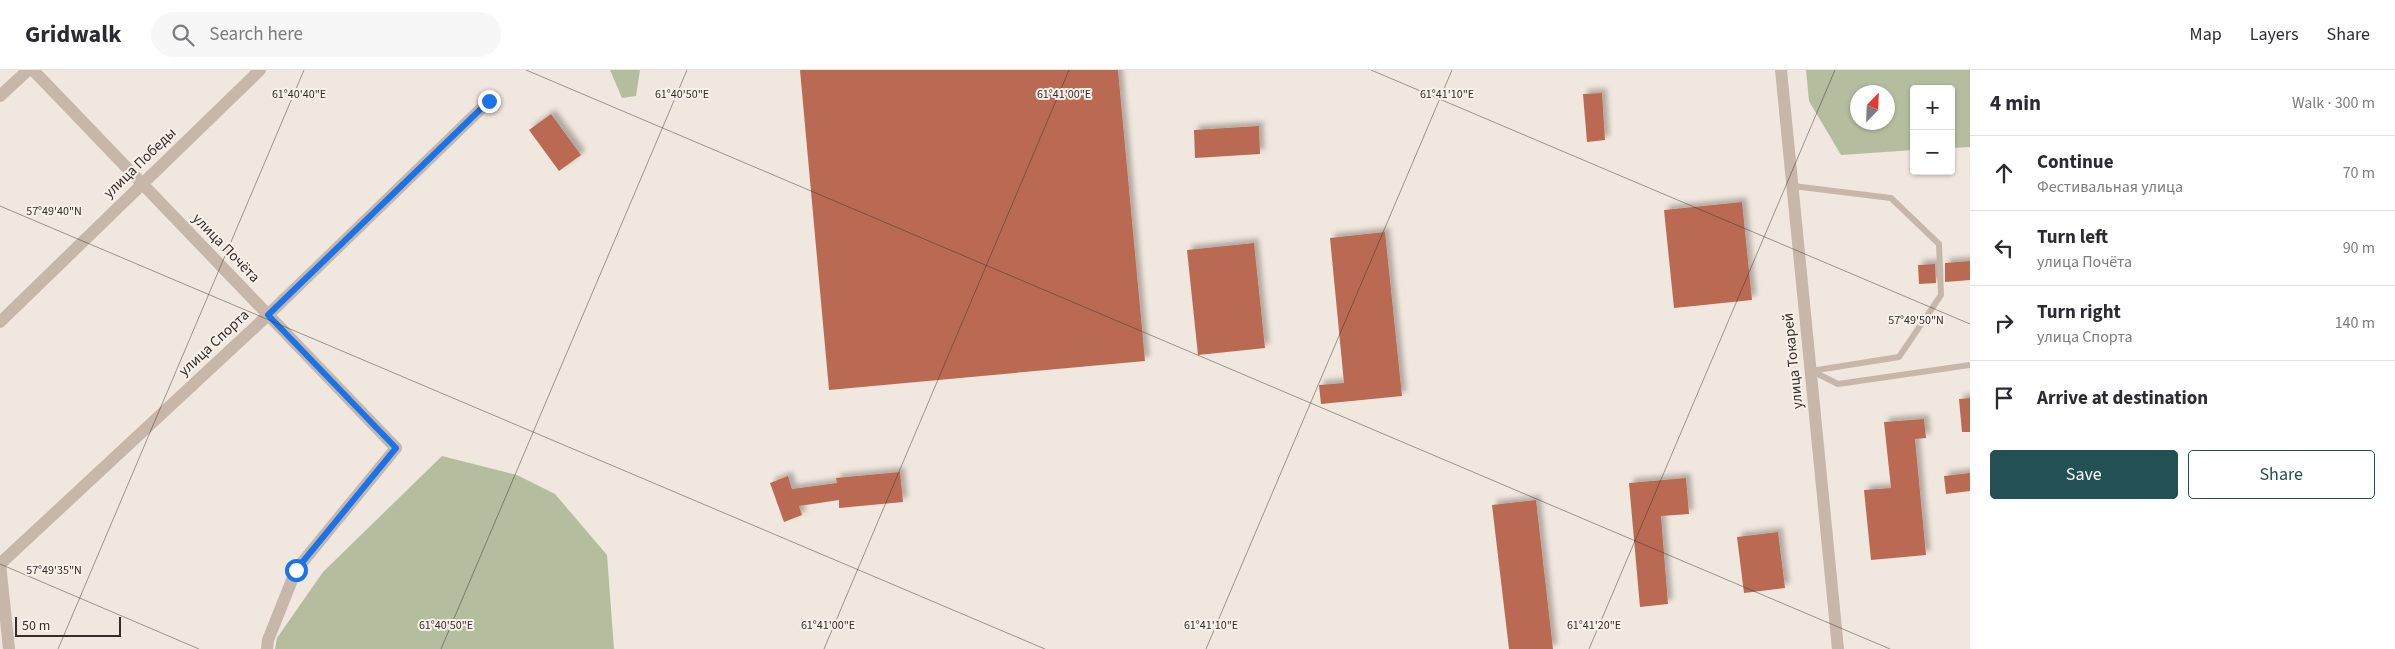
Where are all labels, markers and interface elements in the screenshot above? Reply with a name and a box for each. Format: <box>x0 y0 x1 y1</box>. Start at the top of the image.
search box <box>151 12 501 57</box>
text: Gridwalk <box>25 17 121 52</box>
icon: search <box>169 21 197 49</box>
text: Search here <box>209 21 303 48</box>
text: Map <box>2190 22 2222 47</box>
text: Layers <box>2250 22 2299 47</box>
text: Share <box>2327 22 2370 47</box>
north arrow <box>1850 85 1895 130</box>
map controls <box>1910 85 1955 175</box>
button: + <box>1910 85 1955 130</box>
text: 61°40'40"E <box>272 86 326 103</box>
text: 61°40'50"E <box>655 86 709 103</box>
text: 61°41'00"E <box>1037 86 1091 103</box>
text: 61°41'10"E <box>1420 86 1474 103</box>
text: 4 min <box>1990 88 2041 118</box>
route end <box>478 90 501 113</box>
text: Walk · 300 m <box>2292 92 2375 114</box>
street label: улица Победы <box>99 123 181 203</box>
button: − <box>1910 130 1955 175</box>
text: Continue <box>2037 149 2114 176</box>
icon: ahead <box>1990 159 2018 187</box>
text: 70 m <box>2343 162 2375 184</box>
text: Фестивальная улица <box>2037 176 2183 198</box>
text: 57°49'40"N <box>26 203 82 220</box>
street label: улица Почёта <box>187 209 265 287</box>
text: Turn left <box>2037 224 2108 251</box>
icon: left <box>1990 234 2018 262</box>
text: 90 m <box>2343 237 2375 259</box>
text: улица Почёта <box>2037 251 2132 273</box>
text: Turn right <box>2037 299 2121 326</box>
street label: улица Спорта <box>174 305 254 381</box>
icon: right <box>1990 309 2018 337</box>
street label: улица Токарей <box>1778 312 1808 410</box>
text: 57°49'50"N <box>1888 312 1944 329</box>
text: 140 m <box>2335 312 2375 334</box>
text: улица Спорта <box>2037 326 2132 348</box>
icon: arrive <box>1990 384 2018 412</box>
text: Arrive at destination <box>2037 385 2208 412</box>
button: Save <box>1990 450 2178 499</box>
button: Share <box>2188 450 2375 499</box>
route start <box>285 559 308 582</box>
text: 57°49'35"N <box>26 562 82 579</box>
scale bar <box>15 614 121 637</box>
text: 50 m <box>22 616 50 636</box>
text: 61°40'50"E <box>419 617 473 634</box>
text: 61°41'00"E <box>801 617 855 634</box>
text: 61°41'10"E <box>1184 617 1238 634</box>
text: 61°41'20"E <box>1567 617 1621 634</box>

